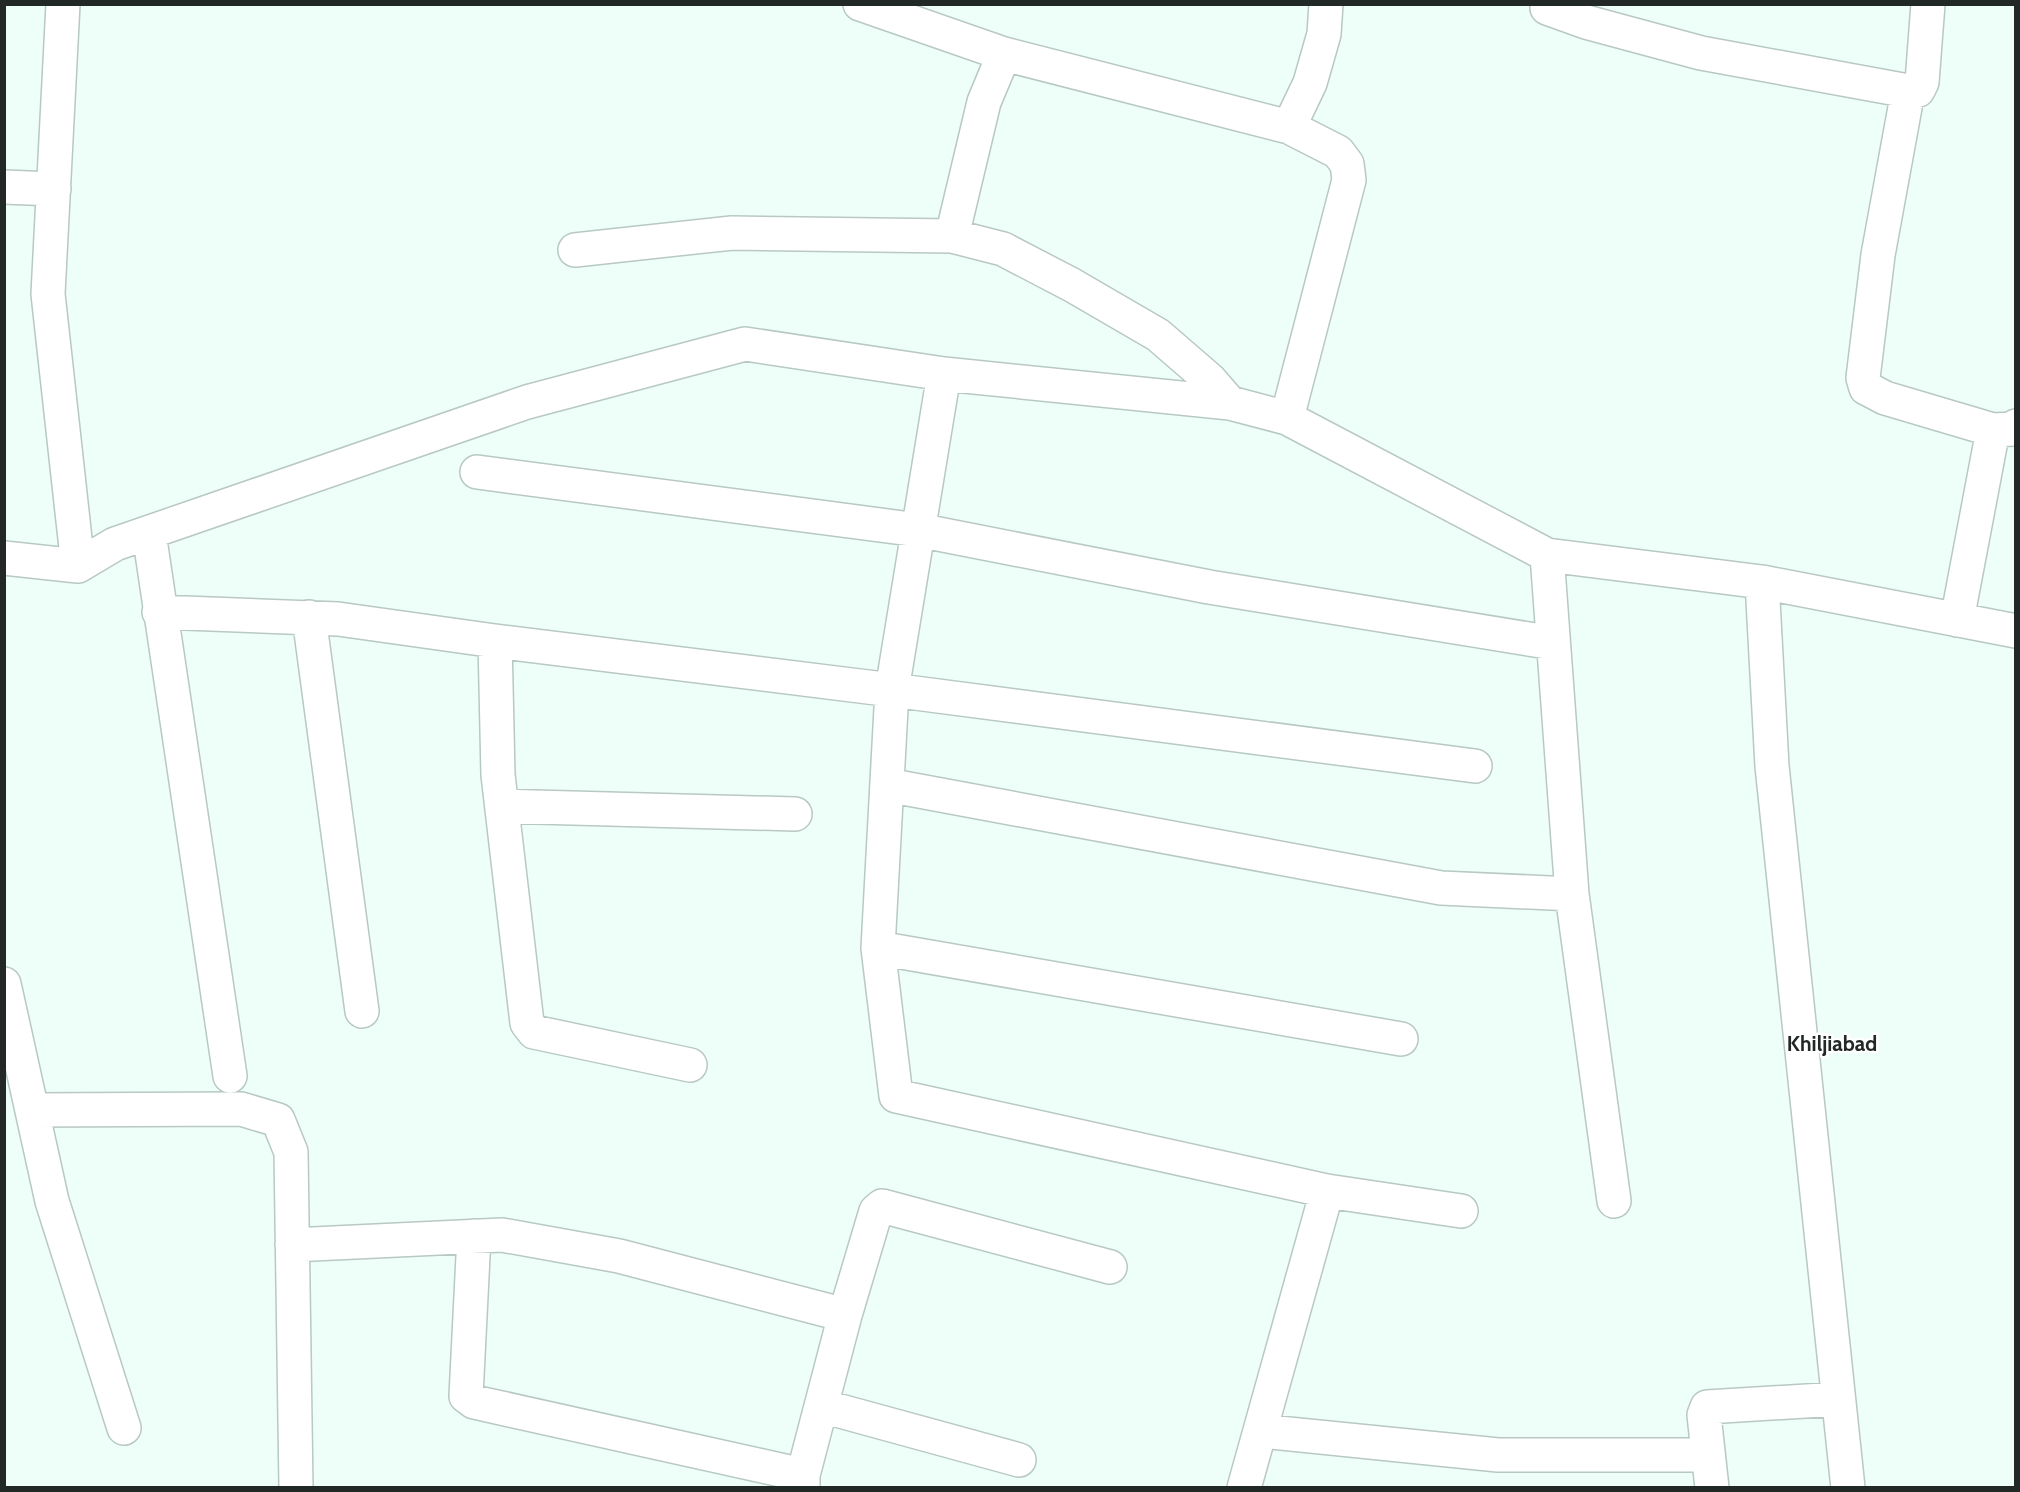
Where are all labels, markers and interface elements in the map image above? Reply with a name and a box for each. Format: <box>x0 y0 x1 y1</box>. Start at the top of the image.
district label: Khiljiabad <box>1787 1031 1877 1056</box>

